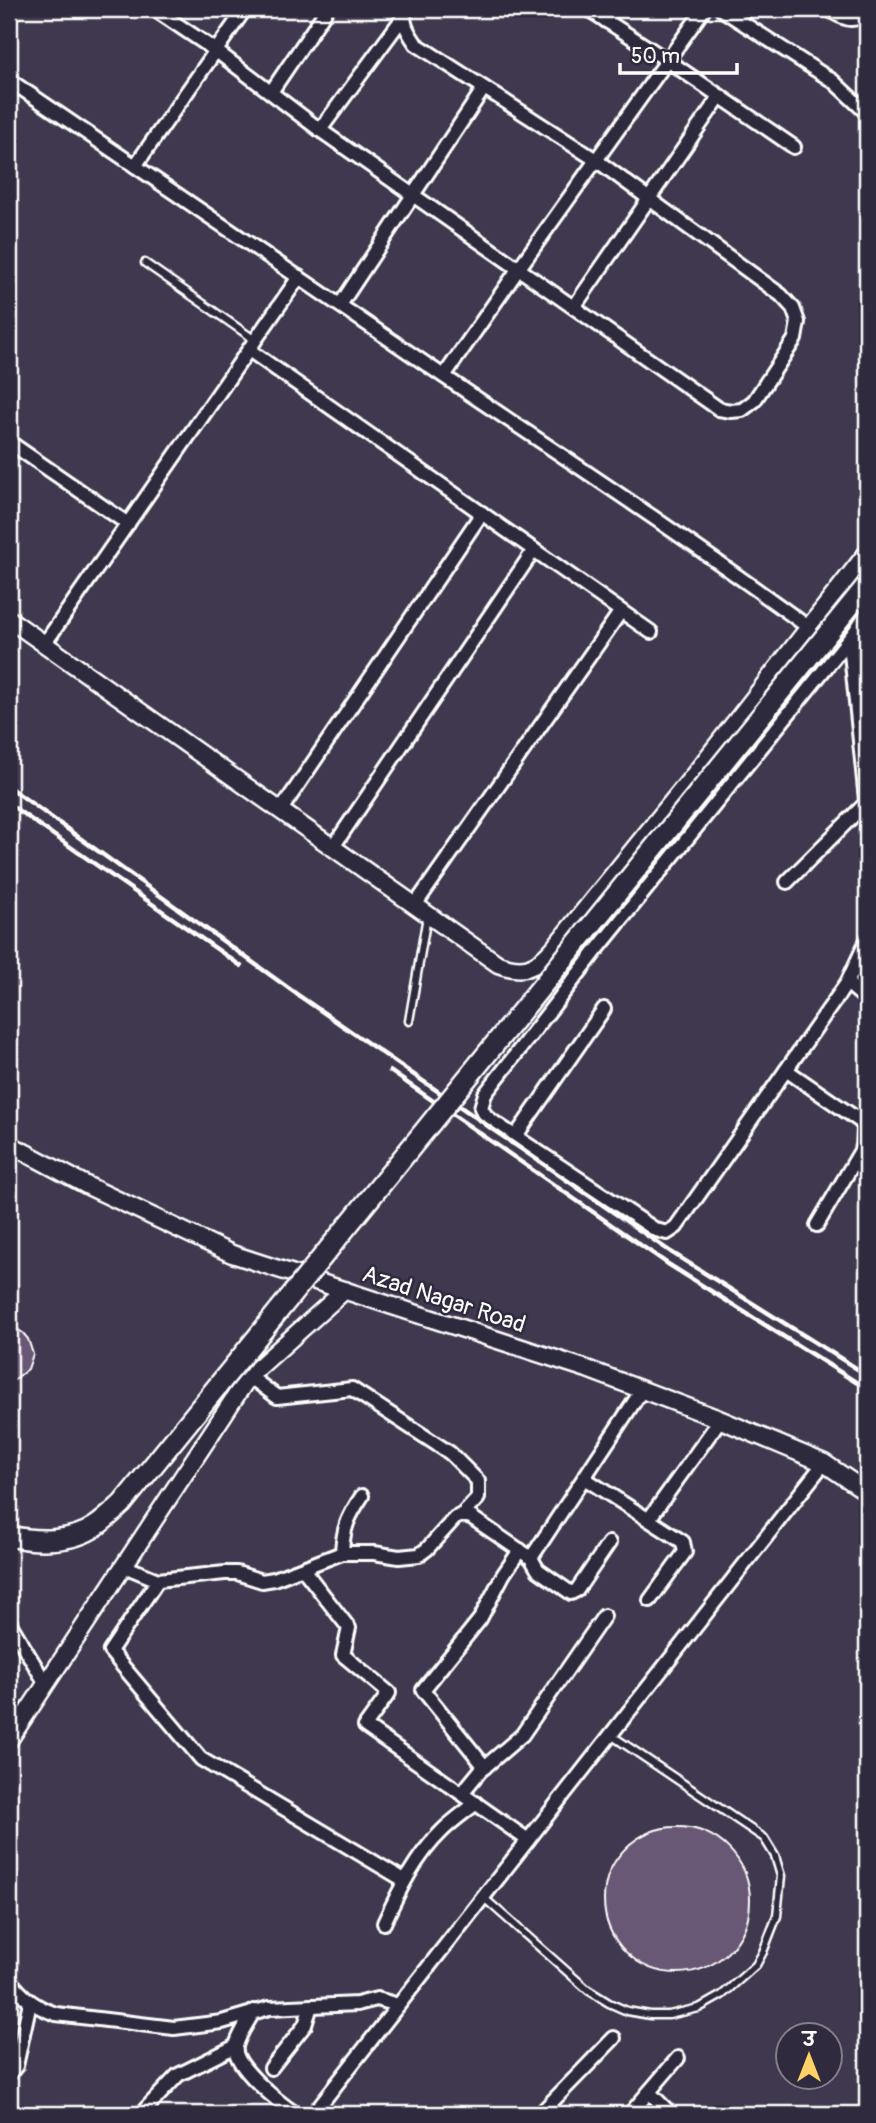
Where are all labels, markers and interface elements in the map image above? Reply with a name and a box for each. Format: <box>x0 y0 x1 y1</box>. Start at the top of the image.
scale bar <box>620 32 738 76</box>
text: 50 m <box>631 43 680 70</box>
street label: Azad Nagar Road <box>358 1259 529 1340</box>
north arrow <box>774 2022 844 2092</box>
text: उ <box>801 2028 818 2052</box>

